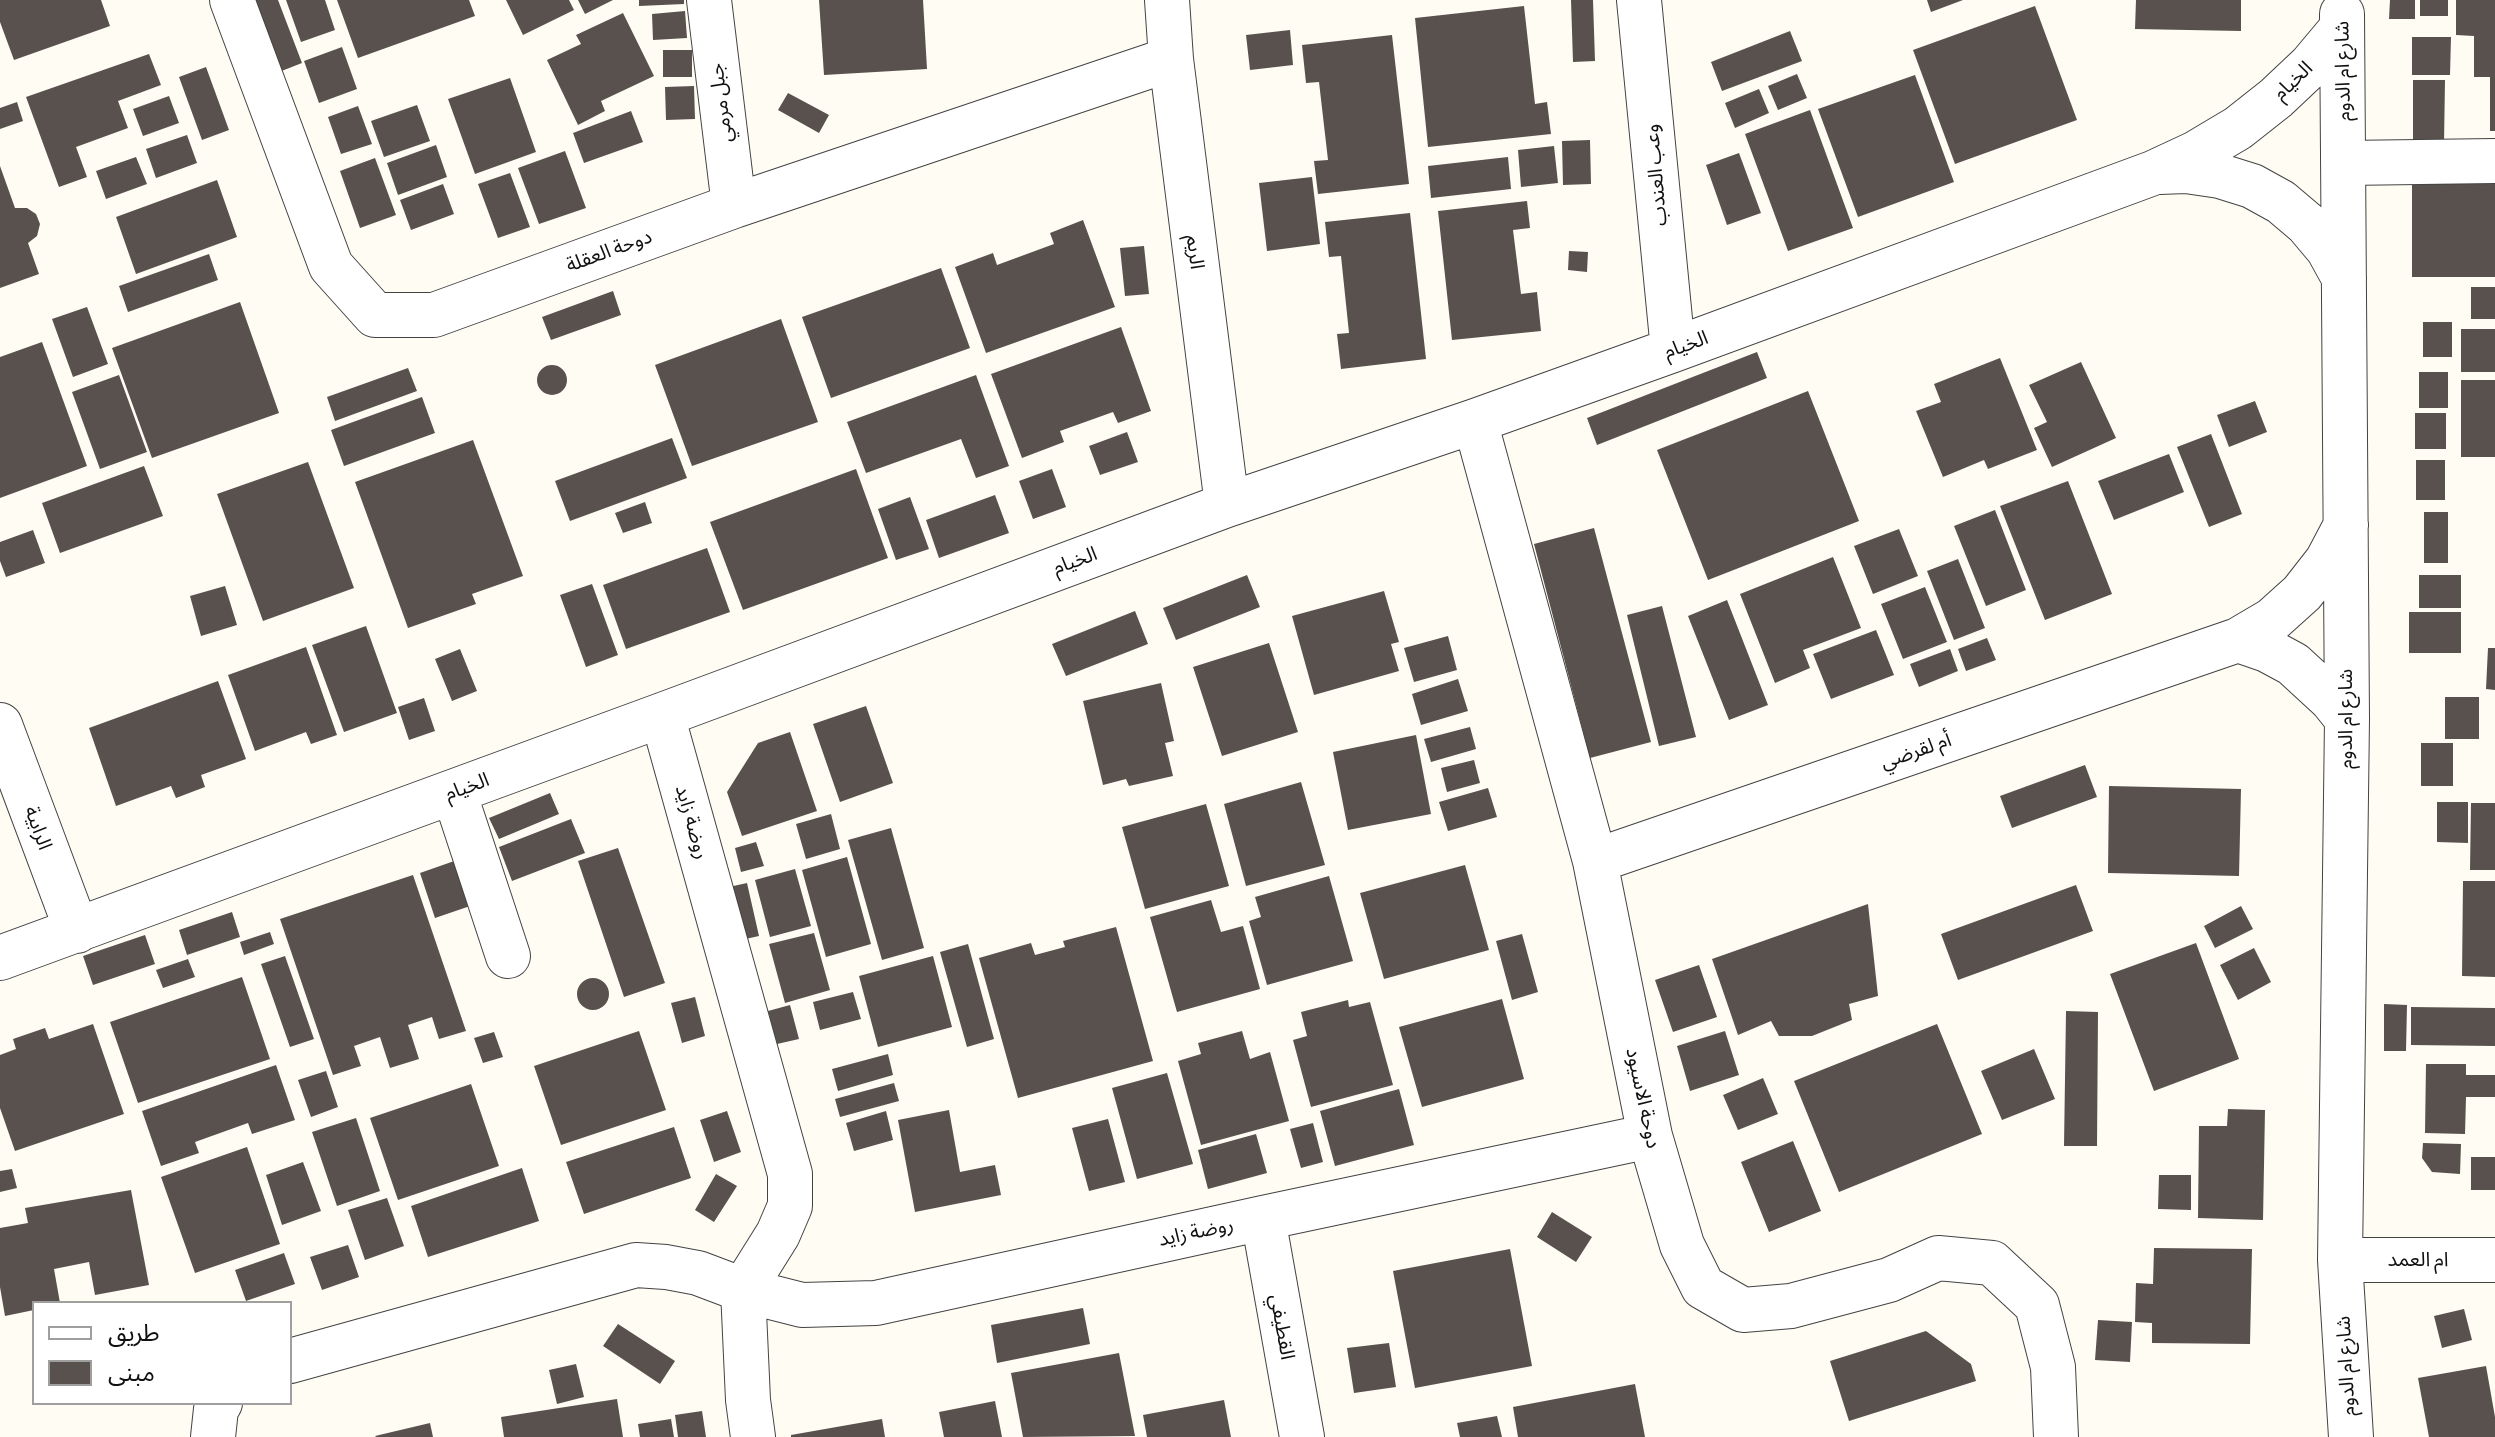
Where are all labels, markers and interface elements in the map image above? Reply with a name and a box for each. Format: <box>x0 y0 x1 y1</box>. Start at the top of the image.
street label: شارع ام الدوم <box>2330 21 2356 121</box>
street label: الخيام <box>2268 57 2318 105</box>
street label: جبل مرمي <box>704 62 738 144</box>
street label: وعب العندب <box>1640 123 1672 227</box>
street label: دوحة العقلة <box>563 224 655 278</box>
street label: الريم <box>1181 233 1209 271</box>
street label: الخيام <box>1660 326 1712 364</box>
street label: الخيام <box>1049 542 1101 580</box>
street label: شارع ام الدوم <box>2334 669 2358 769</box>
street label: أم لقرضي <box>1877 728 1955 774</box>
street label: الخيام <box>441 768 493 806</box>
street label: روضة زايد <box>670 782 714 862</box>
street label: الرابية <box>19 803 57 853</box>
street label: دوحة الاسيود <box>1621 1045 1665 1151</box>
street label: روضة زايد <box>1156 1212 1236 1252</box>
street label: ام العمد <box>2388 1248 2448 1272</box>
street label: القطيفي <box>1264 1292 1300 1362</box>
legend <box>32 1301 292 1405</box>
street label: شارع ام الدوم <box>2331 1315 2361 1417</box>
text: طريق <box>108 1319 160 1346</box>
text: مبنى <box>108 1359 155 1386</box>

